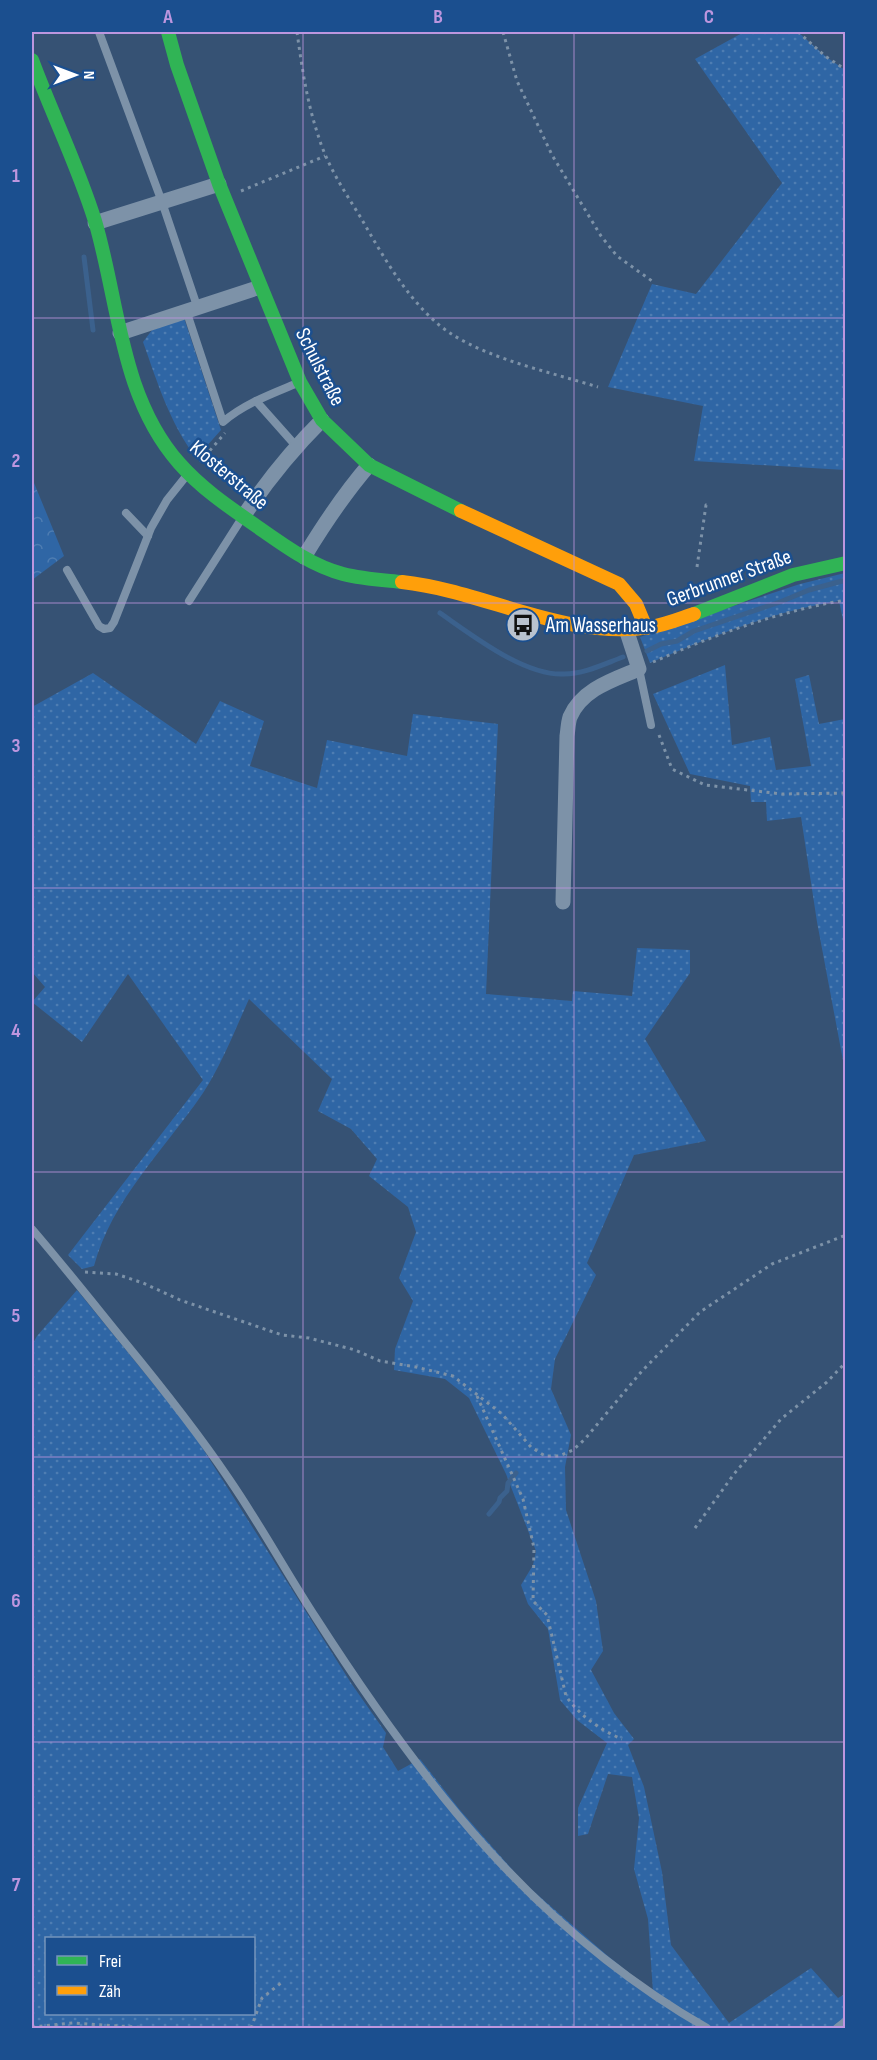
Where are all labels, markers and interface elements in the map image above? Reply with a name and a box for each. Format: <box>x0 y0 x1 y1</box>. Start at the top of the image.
text: A <box>162 5 173 29</box>
text: B <box>433 5 443 29</box>
text: C <box>704 5 714 29</box>
north arrow <box>45 45 105 105</box>
text: N <box>79 71 98 79</box>
text: 1 <box>12 164 20 188</box>
street label: Schulstraße <box>290 324 350 410</box>
street label: Klosterstraße <box>185 435 273 515</box>
text: 2 <box>12 449 20 473</box>
street label: Gerbrunner Straße <box>663 544 795 612</box>
bus stop icon: Am Wasserhaus <box>505 607 541 643</box>
place label: Am Wasserhaus <box>545 613 656 638</box>
text: 3 <box>12 734 21 758</box>
text: 4 <box>11 1019 21 1043</box>
text: 5 <box>12 1304 21 1328</box>
text: 6 <box>11 1589 21 1613</box>
text: 7 <box>12 1873 21 1897</box>
legend <box>45 1937 255 2015</box>
text: Frei <box>99 1951 121 1972</box>
text: Zäh <box>99 1981 121 2002</box>

